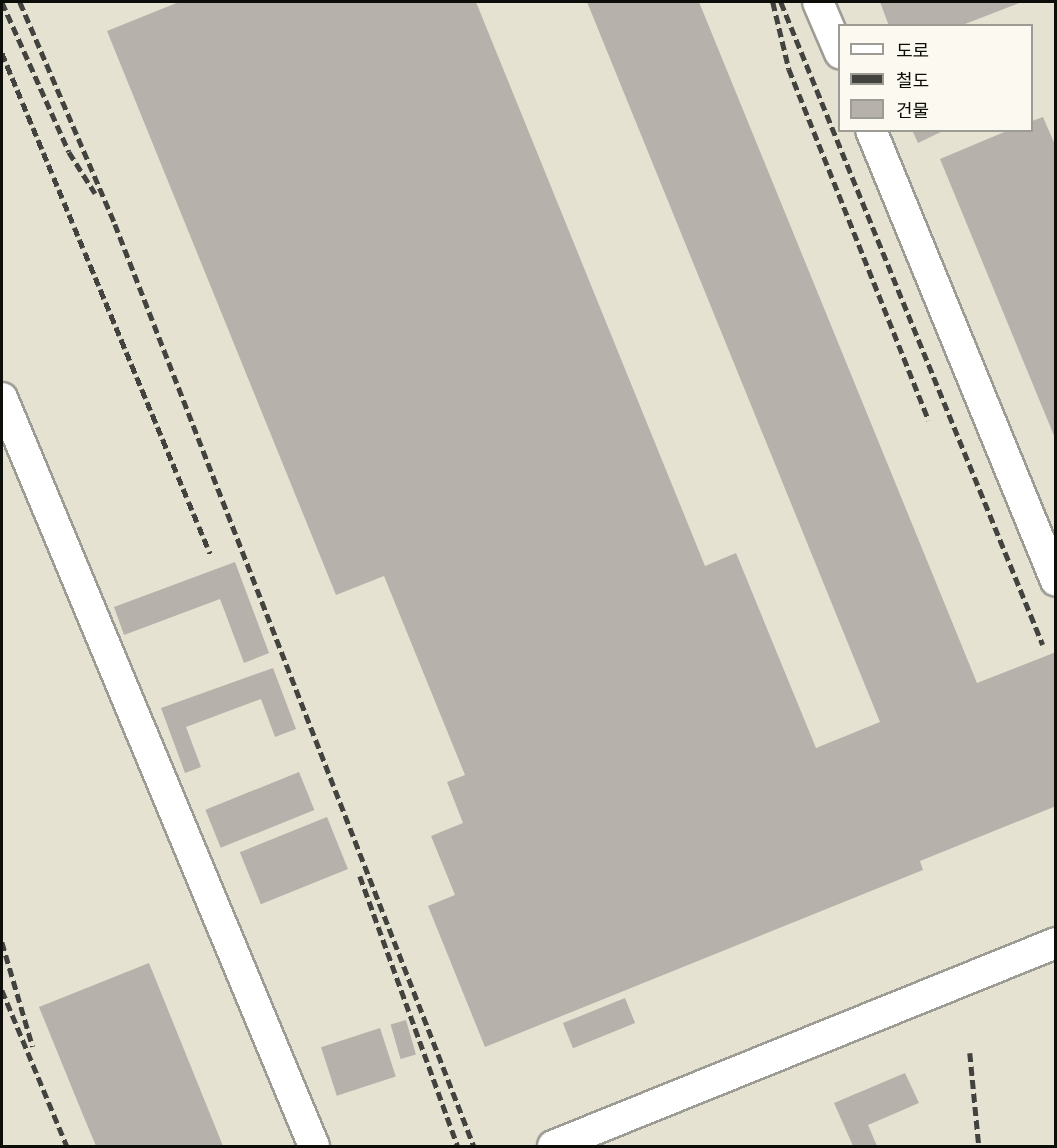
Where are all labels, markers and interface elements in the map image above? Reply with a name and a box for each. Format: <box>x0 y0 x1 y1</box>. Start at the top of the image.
legend <box>838 24 1033 132</box>
text: 도로 <box>896 39 929 61</box>
text: 철도 <box>896 69 929 91</box>
text: 건물 <box>896 99 929 121</box>

